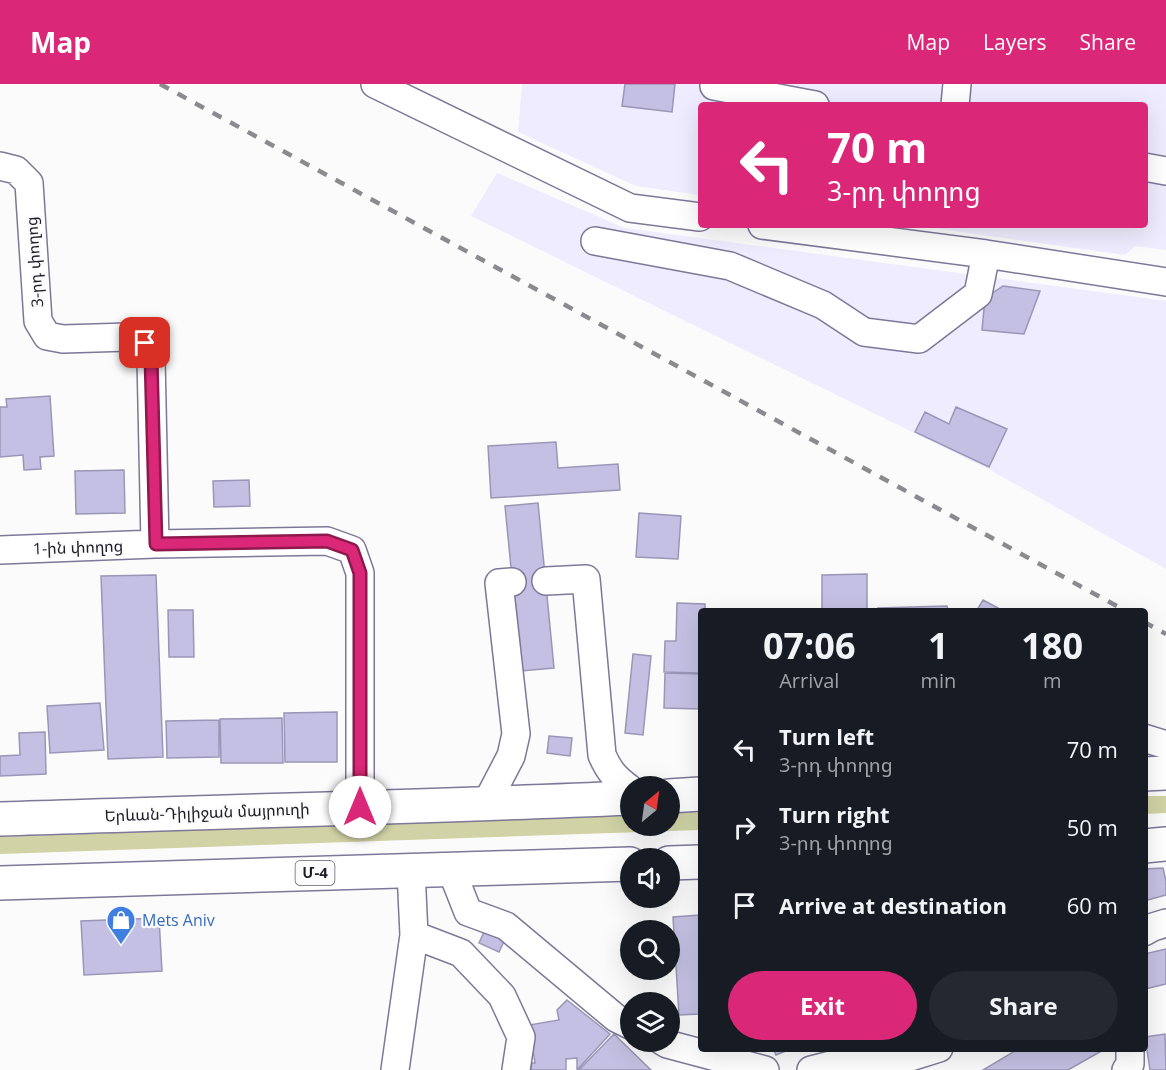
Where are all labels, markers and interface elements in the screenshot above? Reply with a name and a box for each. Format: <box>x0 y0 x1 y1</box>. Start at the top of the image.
text: Map <box>30 23 91 61</box>
text: Map <box>907 28 950 56</box>
text: Layers <box>983 28 1047 56</box>
text: Share <box>1080 28 1136 56</box>
text: 70 m <box>827 118 927 175</box>
icon: left <box>728 126 806 204</box>
text: 3-րդ փողոց <box>827 172 981 209</box>
street label: 3-րդ փողոց <box>20 216 48 308</box>
pin <box>119 317 170 368</box>
icon: arrive <box>128 326 161 359</box>
street label: 1-ին փողոց <box>32 534 124 560</box>
text: 07:06 <box>763 621 856 670</box>
text: 1 <box>928 621 949 670</box>
text: 180 <box>1021 621 1083 670</box>
text: Arrival <box>779 667 839 694</box>
text: min <box>920 667 956 694</box>
text: m <box>1043 667 1061 694</box>
text: Turn left <box>779 721 874 751</box>
icon: left <box>728 733 761 766</box>
text: 70 m <box>1067 734 1118 764</box>
text: 3-րդ փողոց <box>779 751 893 778</box>
position arrow <box>328 775 392 839</box>
north arrow <box>620 776 680 836</box>
map controls <box>620 776 680 1052</box>
street label: Երևան-Դիլիջան մայրուղի <box>104 797 310 827</box>
text: Turn right <box>779 799 890 829</box>
icon: right <box>728 811 761 844</box>
text: 50 m <box>1067 812 1118 842</box>
text: 3-րդ փողոց <box>779 829 893 856</box>
button: sound <box>620 848 680 908</box>
road number: Մ-4 <box>296 861 334 885</box>
icon: arrive <box>728 889 761 922</box>
text: Arrive at destination <box>779 890 1007 920</box>
text: 60 m <box>1067 890 1118 920</box>
shop icon: Mets Aniv <box>105 904 137 946</box>
place label: Mets Aniv <box>142 909 215 931</box>
button: search <box>620 920 680 980</box>
button: Exit <box>728 971 917 1040</box>
button: Share <box>929 971 1118 1040</box>
button: layers <box>620 992 680 1052</box>

